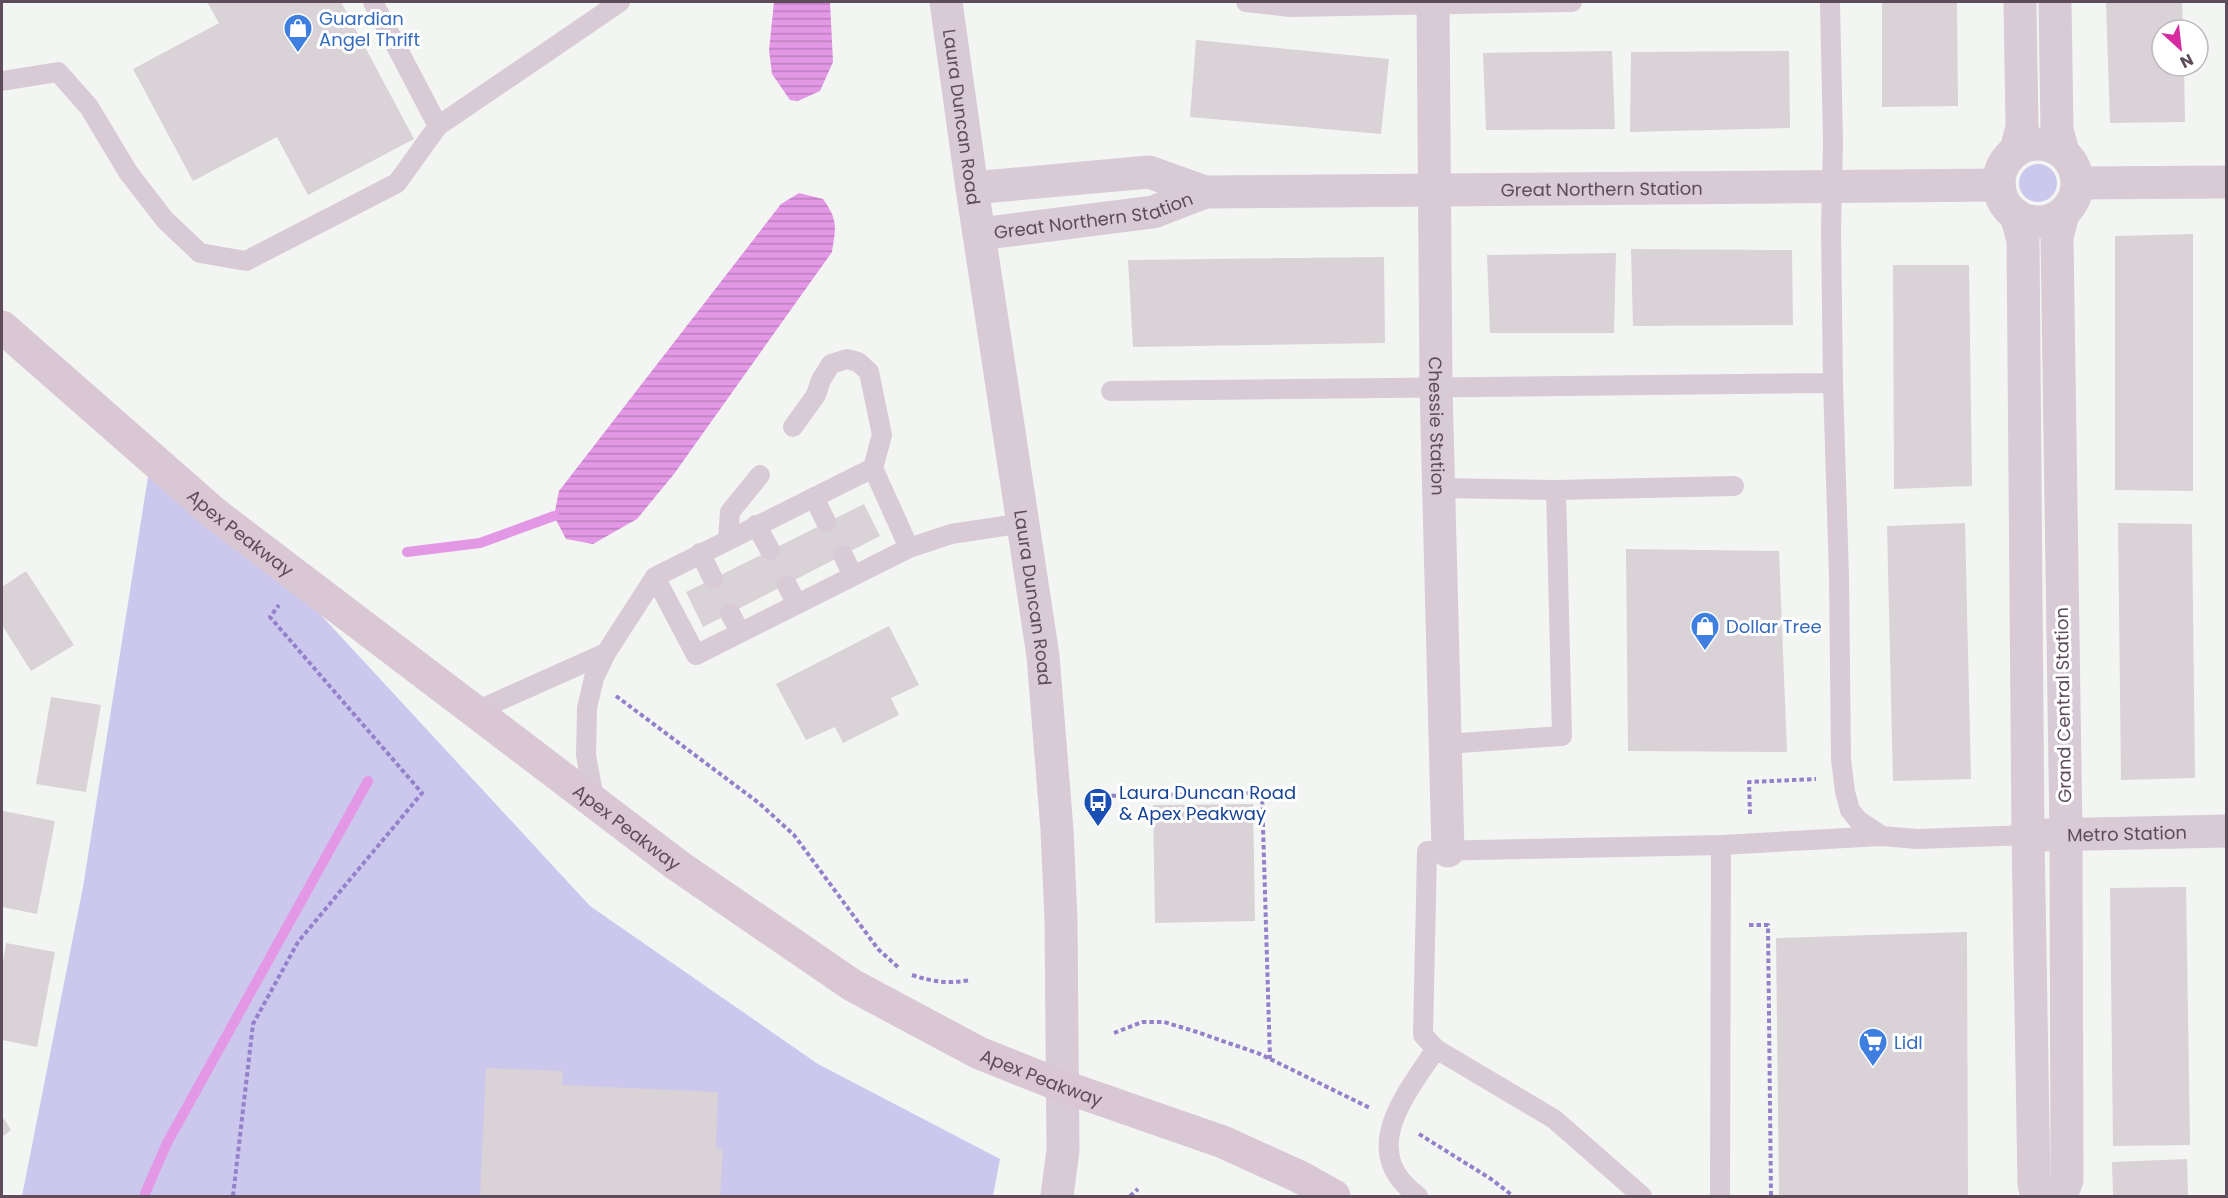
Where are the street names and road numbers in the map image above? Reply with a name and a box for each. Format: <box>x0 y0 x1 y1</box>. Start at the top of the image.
street label: Laura Duncan Road <box>937 27 987 207</box>
street label: Great Northern Station <box>1501 175 1703 202</box>
street label: Great Northern Station <box>992 185 1196 245</box>
street label: Chessie Station <box>1423 356 1451 496</box>
street label: Apex Peakway <box>182 483 299 582</box>
street label: Laura Duncan Road <box>1008 508 1058 686</box>
street label: Grand Central Station <box>2049 607 2077 803</box>
street label: Apex Peakway <box>568 778 686 876</box>
street label: Metro Station <box>2067 819 2187 847</box>
street label: Apex Peakway <box>977 1042 1106 1112</box>

